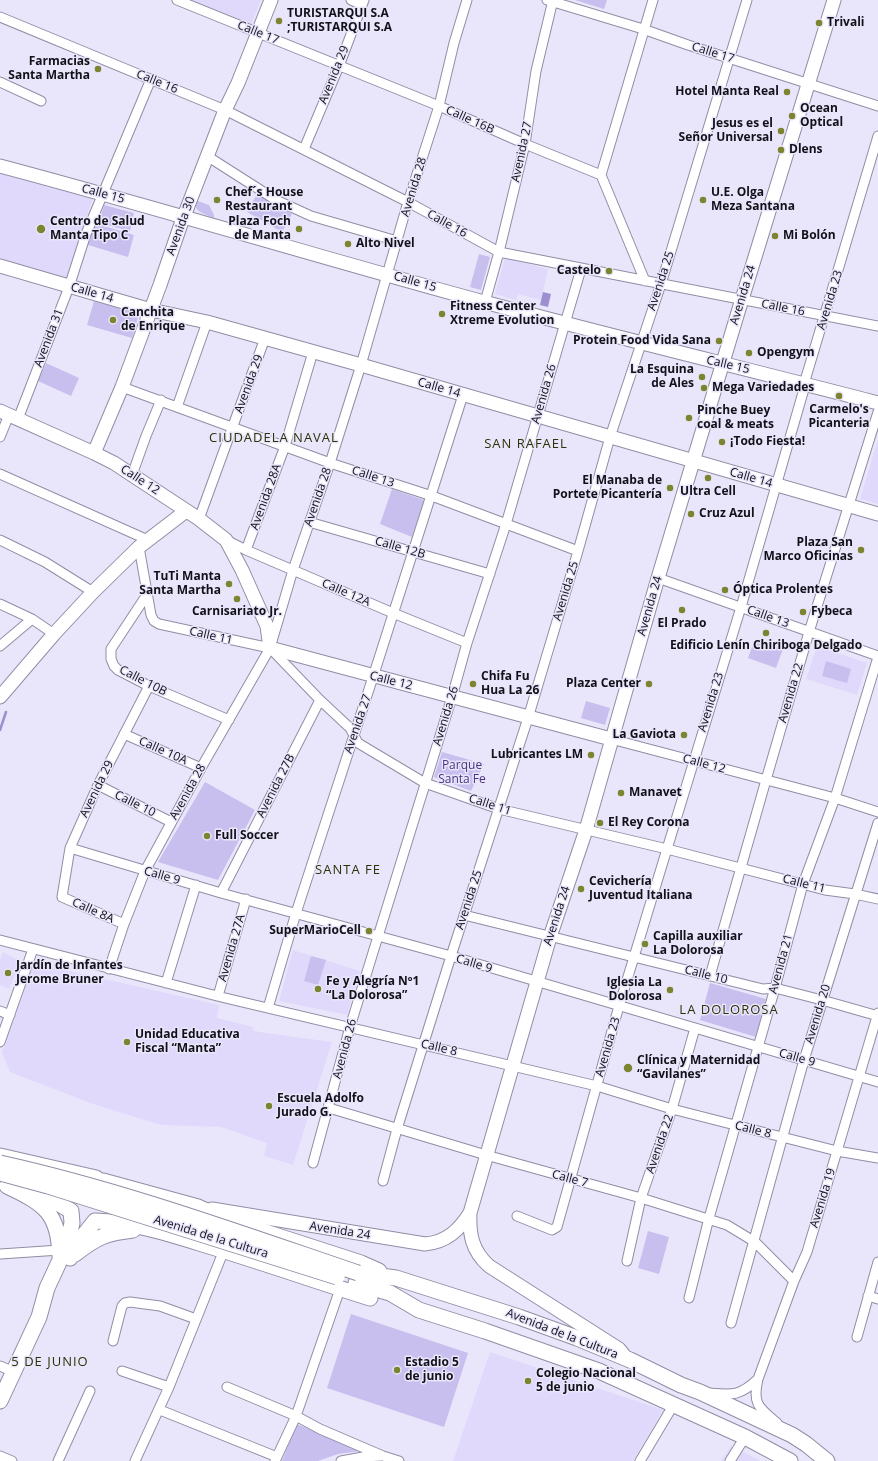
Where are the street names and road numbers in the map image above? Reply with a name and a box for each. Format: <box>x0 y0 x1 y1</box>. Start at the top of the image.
street label: Calle 17 <box>235 18 281 48</box>
street label: Calle 17 <box>690 40 736 66</box>
street label: Avenida 29 <box>316 44 352 106</box>
street label: Calle 16 <box>134 67 180 97</box>
street label: Calle 16B <box>443 103 497 137</box>
street label: Avenida 27 <box>509 120 535 184</box>
street label: Avenida 28 <box>398 155 430 219</box>
street label: Calle 15 <box>80 181 126 207</box>
street label: Avenida 30 <box>164 195 198 257</box>
street label: Calle 16 <box>424 207 470 241</box>
street label: Avenida 25 <box>645 250 677 312</box>
street label: Avenida 24 <box>727 263 759 327</box>
street label: Avenida 23 <box>814 268 846 332</box>
street label: Calle 15 <box>392 269 438 295</box>
street label: Calle 14 <box>69 280 115 306</box>
street label: Calle 16 <box>760 297 806 319</box>
street label: Avenida 31 <box>31 307 67 369</box>
street label: Avenida 29 <box>232 353 266 415</box>
street label: Calle 15 <box>705 353 751 377</box>
street label: Avenida 26 <box>529 362 559 426</box>
street label: Calle 14 <box>416 375 462 401</box>
street label: Calle 12 <box>118 462 162 498</box>
street label: Avenida 28A <box>247 462 285 532</box>
street label: Calle 13 <box>350 463 396 491</box>
street label: Calle 14 <box>728 465 774 491</box>
street label: Avenida 28 <box>301 466 335 528</box>
street label: Calle 12B <box>373 534 427 562</box>
street label: Avenida 25 <box>550 559 582 623</box>
street label: Avenida 24 <box>635 574 665 638</box>
street label: Calle 12A <box>320 576 372 610</box>
street label: Calle 13 <box>745 603 791 631</box>
street label: Calle 11 <box>188 624 234 648</box>
street label: Avenida 22 <box>776 661 806 725</box>
street label: Calle 10B <box>117 663 169 699</box>
street label: Calle 12 <box>368 669 414 693</box>
street label: Avenida 23 <box>695 670 727 734</box>
street label: Avenida 26 <box>430 684 462 748</box>
street label: Avenida 27 <box>341 693 375 755</box>
street label: Calle 10A <box>137 734 189 768</box>
street label: Calle 12 <box>681 751 727 777</box>
street label: Avenida 27B <box>254 752 298 820</box>
street label: Avenida 29 <box>77 758 117 820</box>
street label: Avenida 28 <box>167 762 209 822</box>
street label: Calle 10 <box>112 788 158 820</box>
street label: Calle 11 <box>467 791 513 819</box>
street label: Calle 9 <box>142 864 182 888</box>
street label: Avenida 25 <box>453 869 485 931</box>
street label: Calle 11 <box>781 872 827 896</box>
street label: Avenida 24 <box>541 885 573 947</box>
street label: Calle 8A <box>70 895 116 927</box>
street label: Avenida 27A <box>216 913 248 983</box>
street label: Avenida 21 <box>766 932 796 996</box>
street label: Calle 9 <box>454 952 494 976</box>
street label: Calle 10 <box>683 963 729 987</box>
street label: Avenida 20 <box>802 982 834 1046</box>
street label: Avenida 23 <box>593 1015 623 1079</box>
street label: Avenida 26 <box>330 1017 360 1081</box>
street label: Calle 8 <box>419 1037 459 1059</box>
street label: Calle 9 <box>777 1046 817 1070</box>
street label: Avenida 22 <box>643 1113 677 1175</box>
street label: Calle 8 <box>733 1119 773 1141</box>
street label: Avenida 19 <box>807 1166 839 1230</box>
street label: Calle 7 <box>550 1167 590 1191</box>
street label: Avenida de la Cultura <box>152 1213 270 1261</box>
street label: Avenida 24 <box>308 1219 372 1243</box>
street label: Avenida de la Cultura <box>504 1306 620 1362</box>

